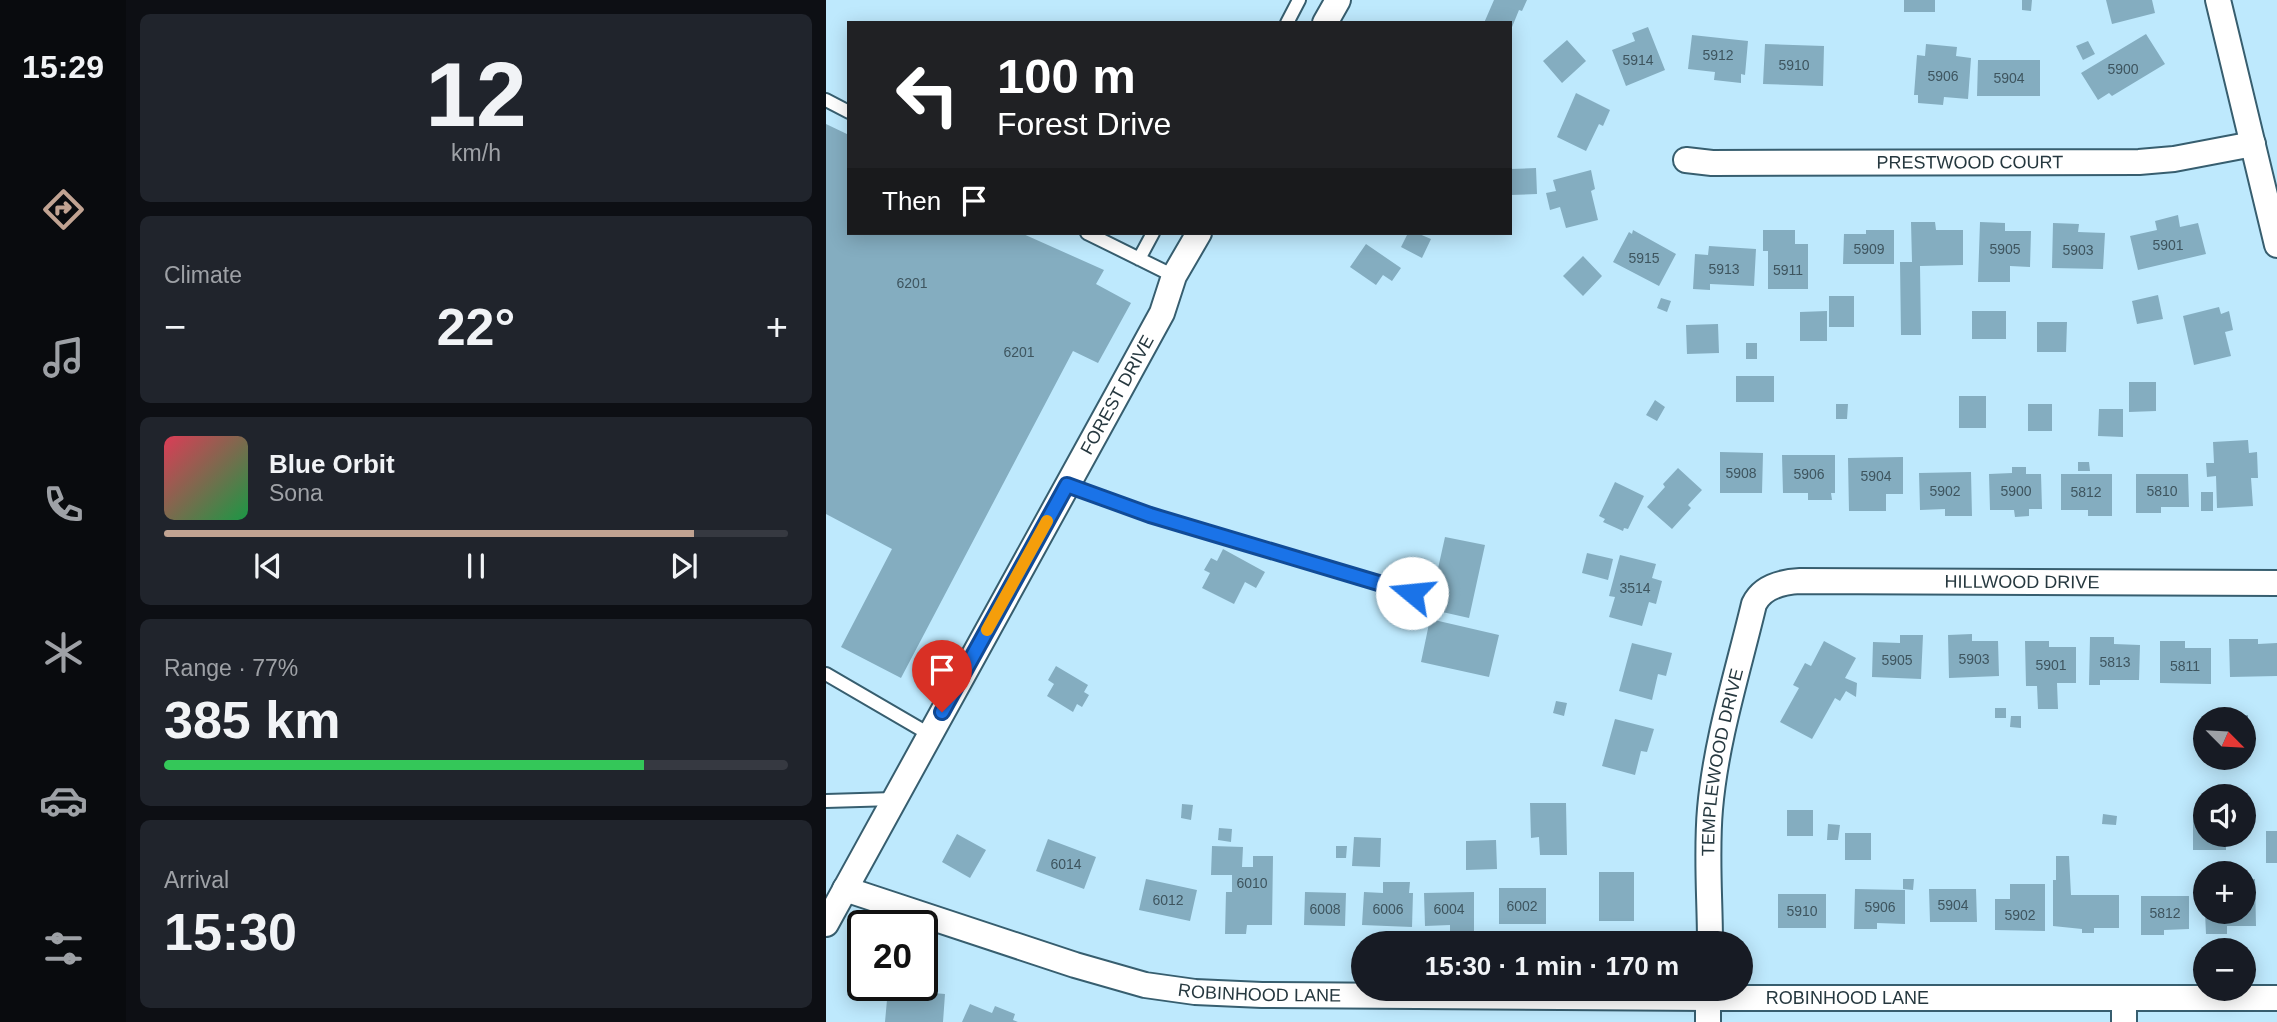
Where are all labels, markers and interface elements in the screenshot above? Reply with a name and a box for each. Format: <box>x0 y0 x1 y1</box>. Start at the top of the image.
text: 12 <box>425 44 527 145</box>
house number: 5912 <box>1702 47 1734 63</box>
text: 15:29 <box>22 49 104 85</box>
icon: left <box>882 49 973 140</box>
text: 100 m <box>997 49 1136 103</box>
house number: 5914 <box>1622 52 1654 68</box>
house number: 5910 <box>1778 57 1810 73</box>
house number: 5900 <box>2107 61 2139 77</box>
house number: 5906 <box>1927 68 1959 84</box>
house number: 5904 <box>1993 70 2025 86</box>
text: Forest Drive <box>997 106 1171 142</box>
text: km/h <box>451 140 501 166</box>
street label: PRESTWOOD COURT <box>1876 152 2063 173</box>
icon: arrive <box>955 182 993 220</box>
icon: directions <box>39 185 88 234</box>
text: Then <box>882 186 941 216</box>
house number: 5901 <box>2152 237 2184 253</box>
house number: 5909 <box>1853 241 1885 257</box>
house number: 5905 <box>1989 241 2021 257</box>
house number: 5903 <box>2062 242 2094 258</box>
house number: 5915 <box>1628 250 1660 266</box>
house number: 5913 <box>1708 261 1740 277</box>
text: Climate <box>164 262 242 288</box>
house number: 5911 <box>1773 262 1803 278</box>
house number: 6201 <box>896 275 928 291</box>
text: 22° <box>437 298 515 356</box>
text: − <box>164 306 186 348</box>
text: + <box>766 306 788 348</box>
street label: FOREST DRIVE <box>1076 332 1158 458</box>
icon: music <box>39 333 88 382</box>
house number: 6201 <box>1003 344 1035 360</box>
text: Blue Orbit <box>269 449 395 479</box>
house number: 5908 <box>1725 465 1757 481</box>
house number: 5906 <box>1793 466 1825 482</box>
house number: 5904 <box>1860 468 1892 484</box>
icon: phone <box>39 480 88 529</box>
text: Sona <box>269 480 323 506</box>
house number: 5902 <box>1929 483 1961 499</box>
house number: 5900 <box>2000 483 2032 499</box>
house number: 5810 <box>2146 483 2178 499</box>
house number: 5812 <box>2070 484 2102 500</box>
icon: previous <box>249 547 287 585</box>
icon: pause <box>457 547 495 585</box>
icon: next <box>665 547 703 585</box>
position arrow <box>1375 556 1449 630</box>
street label: HILLWOOD DRIVE <box>1945 572 2099 592</box>
house number: 3514 <box>1619 580 1651 596</box>
icon: climate <box>39 628 88 677</box>
pin <box>912 640 972 712</box>
icon: arrive <box>923 651 961 689</box>
house number: 5903 <box>1958 651 1990 667</box>
house number: 5905 <box>1881 652 1913 668</box>
house number: 5813 <box>2099 654 2131 670</box>
text: Range · 77% <box>164 655 298 681</box>
house number: 5901 <box>2035 657 2067 673</box>
house number: 5811 <box>2170 658 2200 674</box>
street label: TEMPLEWOOD DRIVE <box>1698 666 1747 856</box>
text: 385 km <box>164 691 340 749</box>
north arrow <box>2193 707 2256 770</box>
map controls <box>2193 707 2256 1001</box>
icon: car <box>39 776 88 825</box>
button: sound <box>2193 784 2256 847</box>
house number: 6014 <box>1050 856 1082 872</box>
button: + <box>2193 861 2256 924</box>
text: Arrival <box>164 867 229 893</box>
house number: 6010 <box>1236 875 1268 891</box>
house number: 6012 <box>1152 892 1184 908</box>
house number: 5904 <box>1937 897 1969 913</box>
house number: 6002 <box>1506 898 1538 914</box>
house number: 5906 <box>1864 899 1896 915</box>
house number: 6008 <box>1309 901 1341 917</box>
house number: 6006 <box>1372 901 1404 917</box>
house number: 6004 <box>1433 901 1465 917</box>
text: 15:30 <box>164 903 297 961</box>
house number: 5910 <box>1786 903 1818 919</box>
house number: 5812 <box>2149 905 2181 921</box>
house number: 5902 <box>2004 907 2036 923</box>
speed limit sign: 20 <box>847 910 938 1001</box>
icon: filters <box>39 924 88 973</box>
button: − <box>2193 938 2256 1001</box>
text: 15:30 · 1 min · 170 m <box>1425 951 1679 981</box>
street label: ROBINHOOD LANE <box>1177 980 1341 1006</box>
street label: ROBINHOOD LANE <box>1766 988 1929 1008</box>

